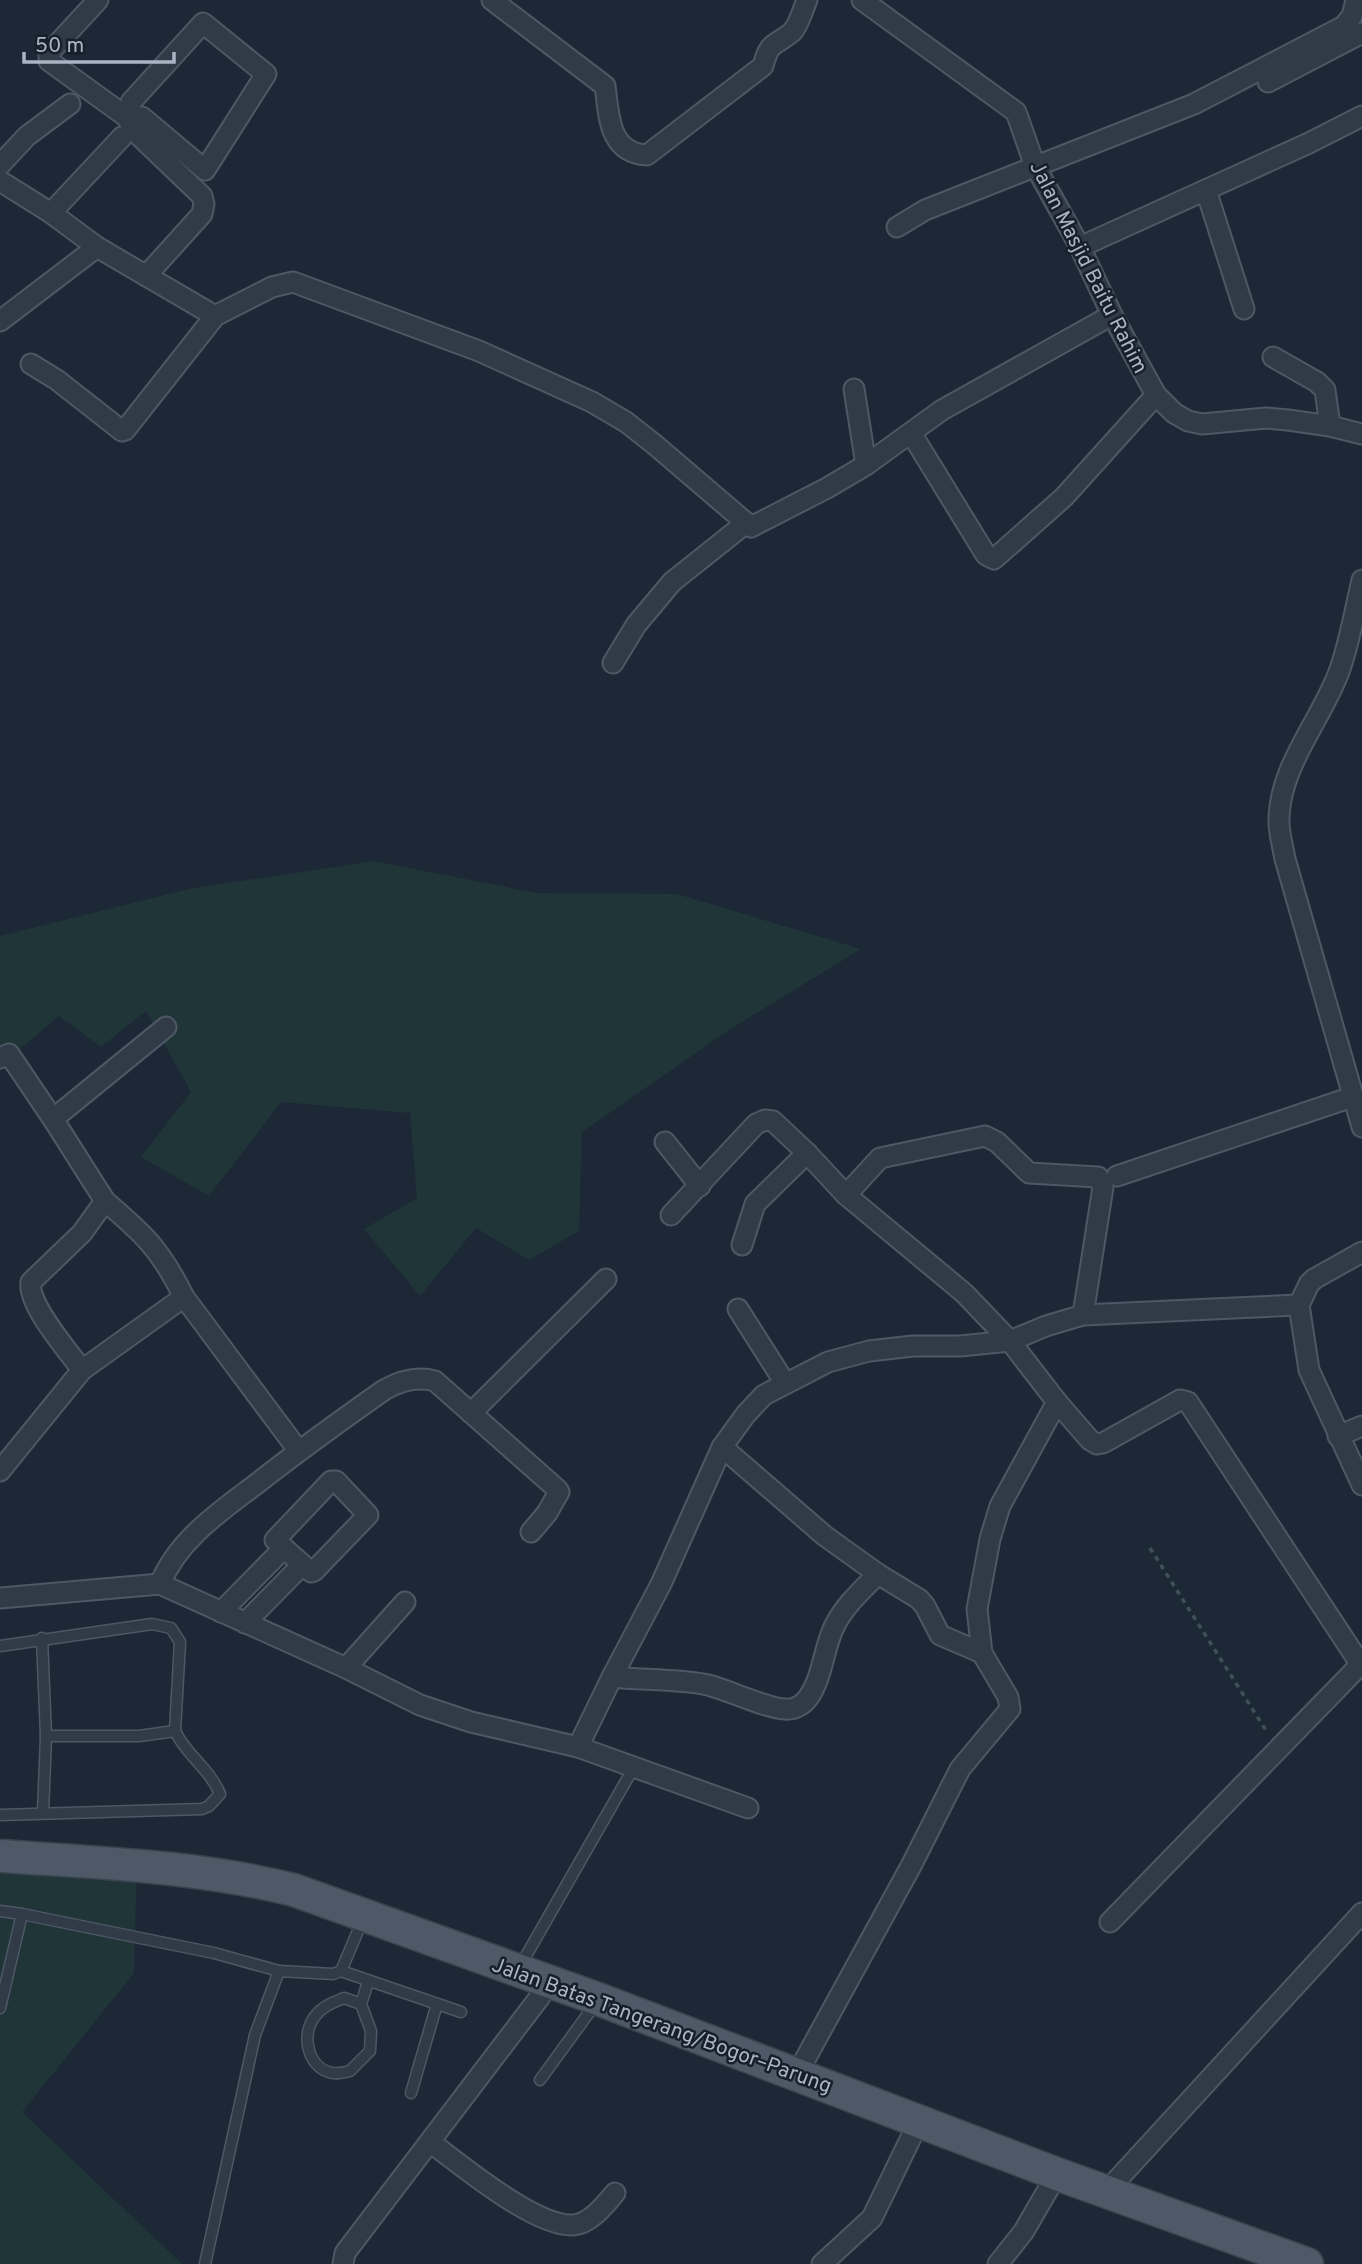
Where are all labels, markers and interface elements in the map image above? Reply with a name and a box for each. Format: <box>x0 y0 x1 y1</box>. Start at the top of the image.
scale bar <box>24 21 175 65</box>
text: 50 m <box>35 33 84 60</box>
street label: Jalan Masjid Baitu Rahim <box>1022 157 1153 378</box>
street label: Jalan Batas Tangerang/Bogor–Parung <box>488 1952 835 2101</box>

